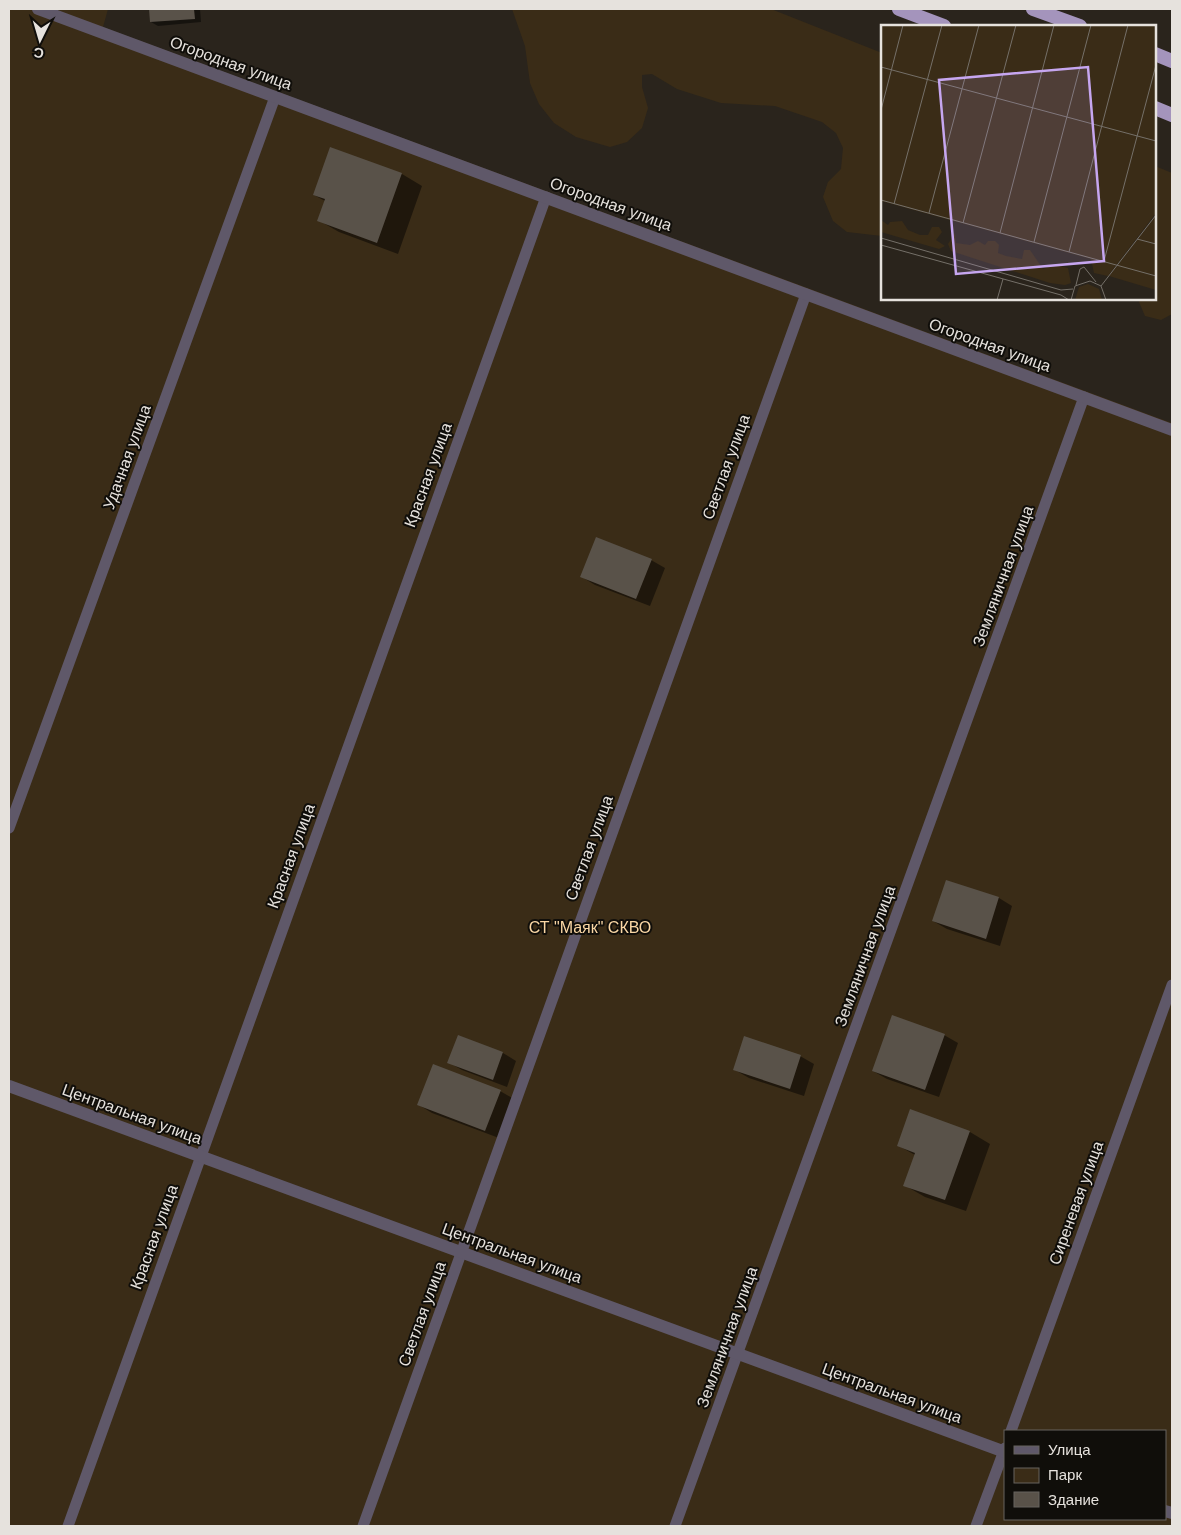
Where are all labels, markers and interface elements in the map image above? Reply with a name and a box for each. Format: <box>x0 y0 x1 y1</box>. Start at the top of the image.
north arrow <box>15 15 65 65</box>
inset map <box>881 25 1156 300</box>
street label: Огородная улица <box>168 33 294 93</box>
text: С <box>33 45 45 61</box>
street label: Огородная улица <box>548 174 674 234</box>
street label: Огородная улица <box>927 315 1053 375</box>
street label: Удачная улица <box>100 402 154 512</box>
street label: Светлая улица <box>699 412 753 522</box>
street label: Красная улица <box>401 420 455 530</box>
street label: Земляничная улица <box>970 503 1036 649</box>
street label: Светлая улица <box>562 793 616 903</box>
street label: Красная улица <box>264 801 318 911</box>
street label: Земляничная улица <box>832 883 898 1029</box>
park label: СТ "Маяк" СКВО <box>529 919 651 936</box>
street label: Центральная улица <box>60 1081 204 1147</box>
street label: Сиреневая улица <box>1046 1139 1106 1267</box>
street label: Красная улица <box>127 1182 181 1292</box>
street label: Центральная улица <box>440 1220 584 1286</box>
street label: Светлая улица <box>395 1259 449 1369</box>
street label: Земляничная улица <box>694 1264 760 1410</box>
street label: Центральная улица <box>820 1360 964 1426</box>
legend <box>1004 1430 1166 1520</box>
text: Улица <box>1048 1441 1091 1458</box>
text: Парк <box>1048 1466 1082 1483</box>
text: Здание <box>1048 1491 1099 1508</box>

